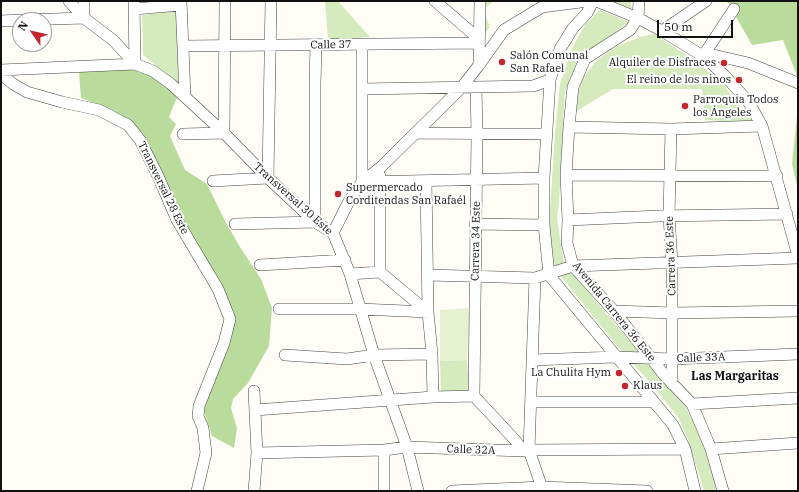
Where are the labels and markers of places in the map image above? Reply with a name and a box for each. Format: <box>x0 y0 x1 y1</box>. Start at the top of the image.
place label: Salón Comunal San Rafael <box>510 49 588 75</box>
place label: Alquiler de Disfraces <box>609 56 716 70</box>
marker: Salón Comunal San Rafael <box>497 57 507 67</box>
marker: Alquiler de Disfraces <box>719 58 729 68</box>
place label: El reino de los ninos <box>626 73 731 87</box>
marker: El reino de los ninos <box>734 75 744 85</box>
place label: Parroquia Todos los Ángeles <box>693 93 778 119</box>
marker: Parroquia Todos los Ángeles <box>680 101 690 111</box>
place label: Supermercado Corditendas San Rafaél <box>346 181 466 207</box>
marker: Supermercado Corditendas San Rafaél <box>333 189 343 199</box>
place label: La Chulita Hym <box>531 366 611 380</box>
marker: La Chulita Hym <box>614 368 624 378</box>
place label: Klaus <box>633 379 662 393</box>
marker: Klaus <box>620 381 630 391</box>

